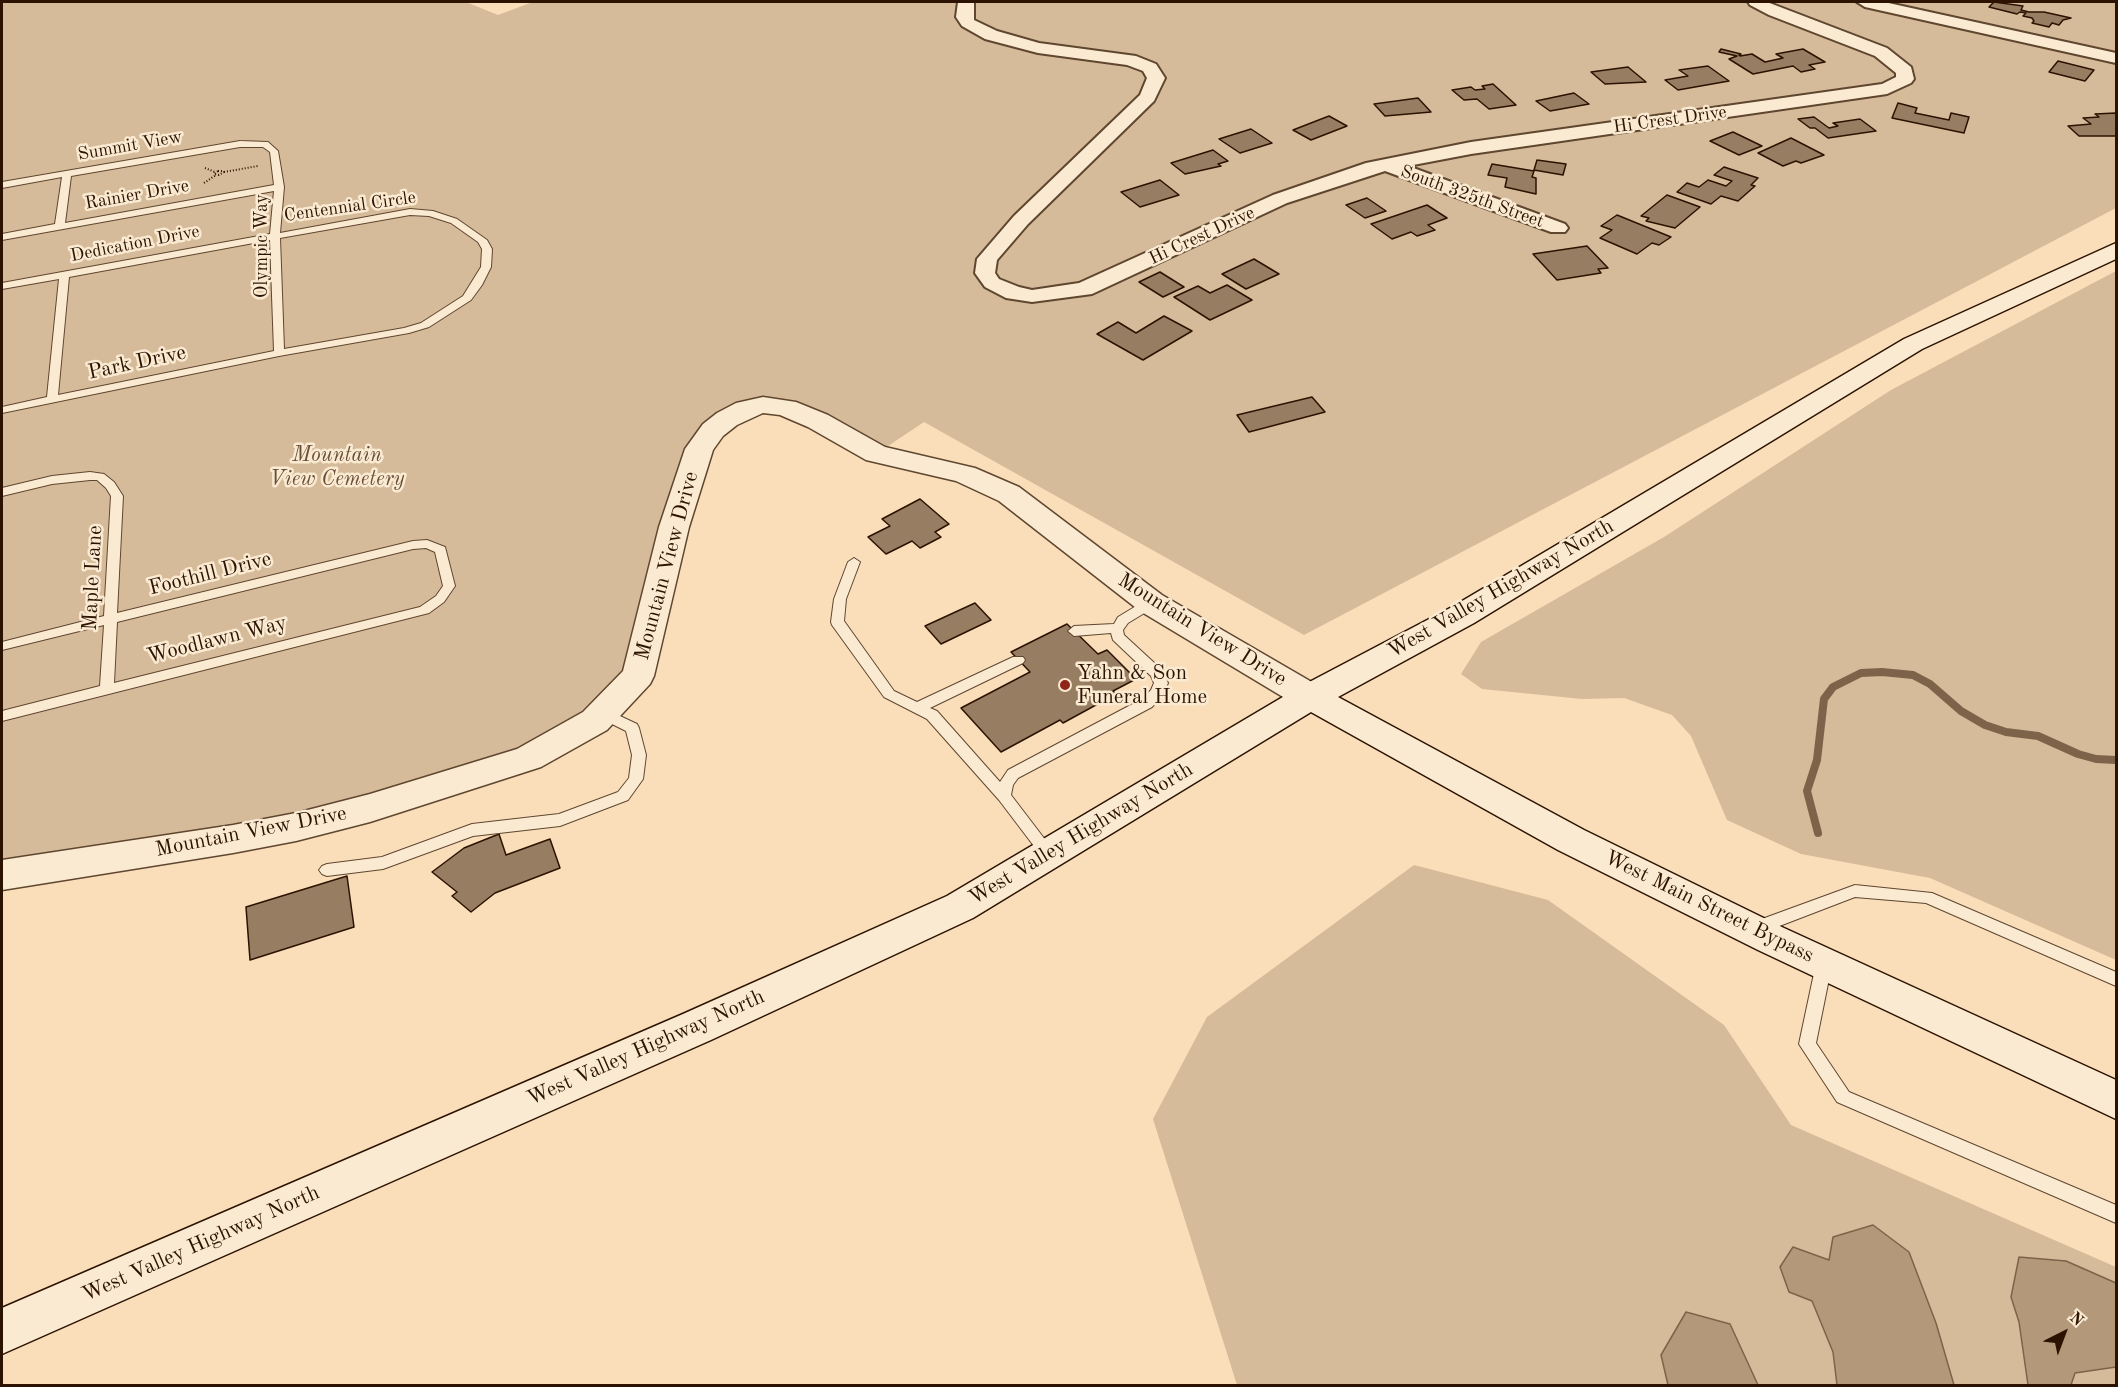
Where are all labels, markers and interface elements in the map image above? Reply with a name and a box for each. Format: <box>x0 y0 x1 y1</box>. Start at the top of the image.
street label: Hi Crest Drive <box>1612 101 1728 139</box>
street label: Summit View <box>76 126 184 166</box>
street label: South 325th Street <box>1397 161 1547 233</box>
street label: Rainier Drive <box>83 175 191 215</box>
street label: Centennial Circle <box>283 187 417 227</box>
street label: Olympic Way <box>251 194 273 298</box>
street label: Hi Crest Drive <box>1146 202 1258 270</box>
street label: Dedication Drive <box>68 221 202 267</box>
street label: Park Drive <box>86 340 188 386</box>
park label: Mountain View Cemetery <box>270 442 404 492</box>
street label: Mountain View Drive <box>630 469 704 663</box>
street label: West Valley Highway North <box>1383 514 1619 664</box>
street label: Maple Lane <box>78 525 108 631</box>
street label: Foothill Drive <box>146 547 274 601</box>
street label: Mountain View Drive <box>1113 568 1291 692</box>
street label: Woodlawn Way <box>144 610 290 670</box>
place label: Yahn & Son Funeral Home <box>1077 660 1207 710</box>
marker: Yahn & Son Funeral Home <box>1058 678 1072 692</box>
street label: West Valley Highway North <box>964 757 1198 911</box>
street label: Mountain View Drive <box>153 801 349 863</box>
street label: West Main Street Bypass <box>1600 845 1818 969</box>
street label: West Valley Highway North <box>524 984 768 1112</box>
street label: West Valley Highway North <box>79 1180 323 1308</box>
north arrow <box>2034 1303 2094 1363</box>
text: N <box>2066 1310 2086 1330</box>

